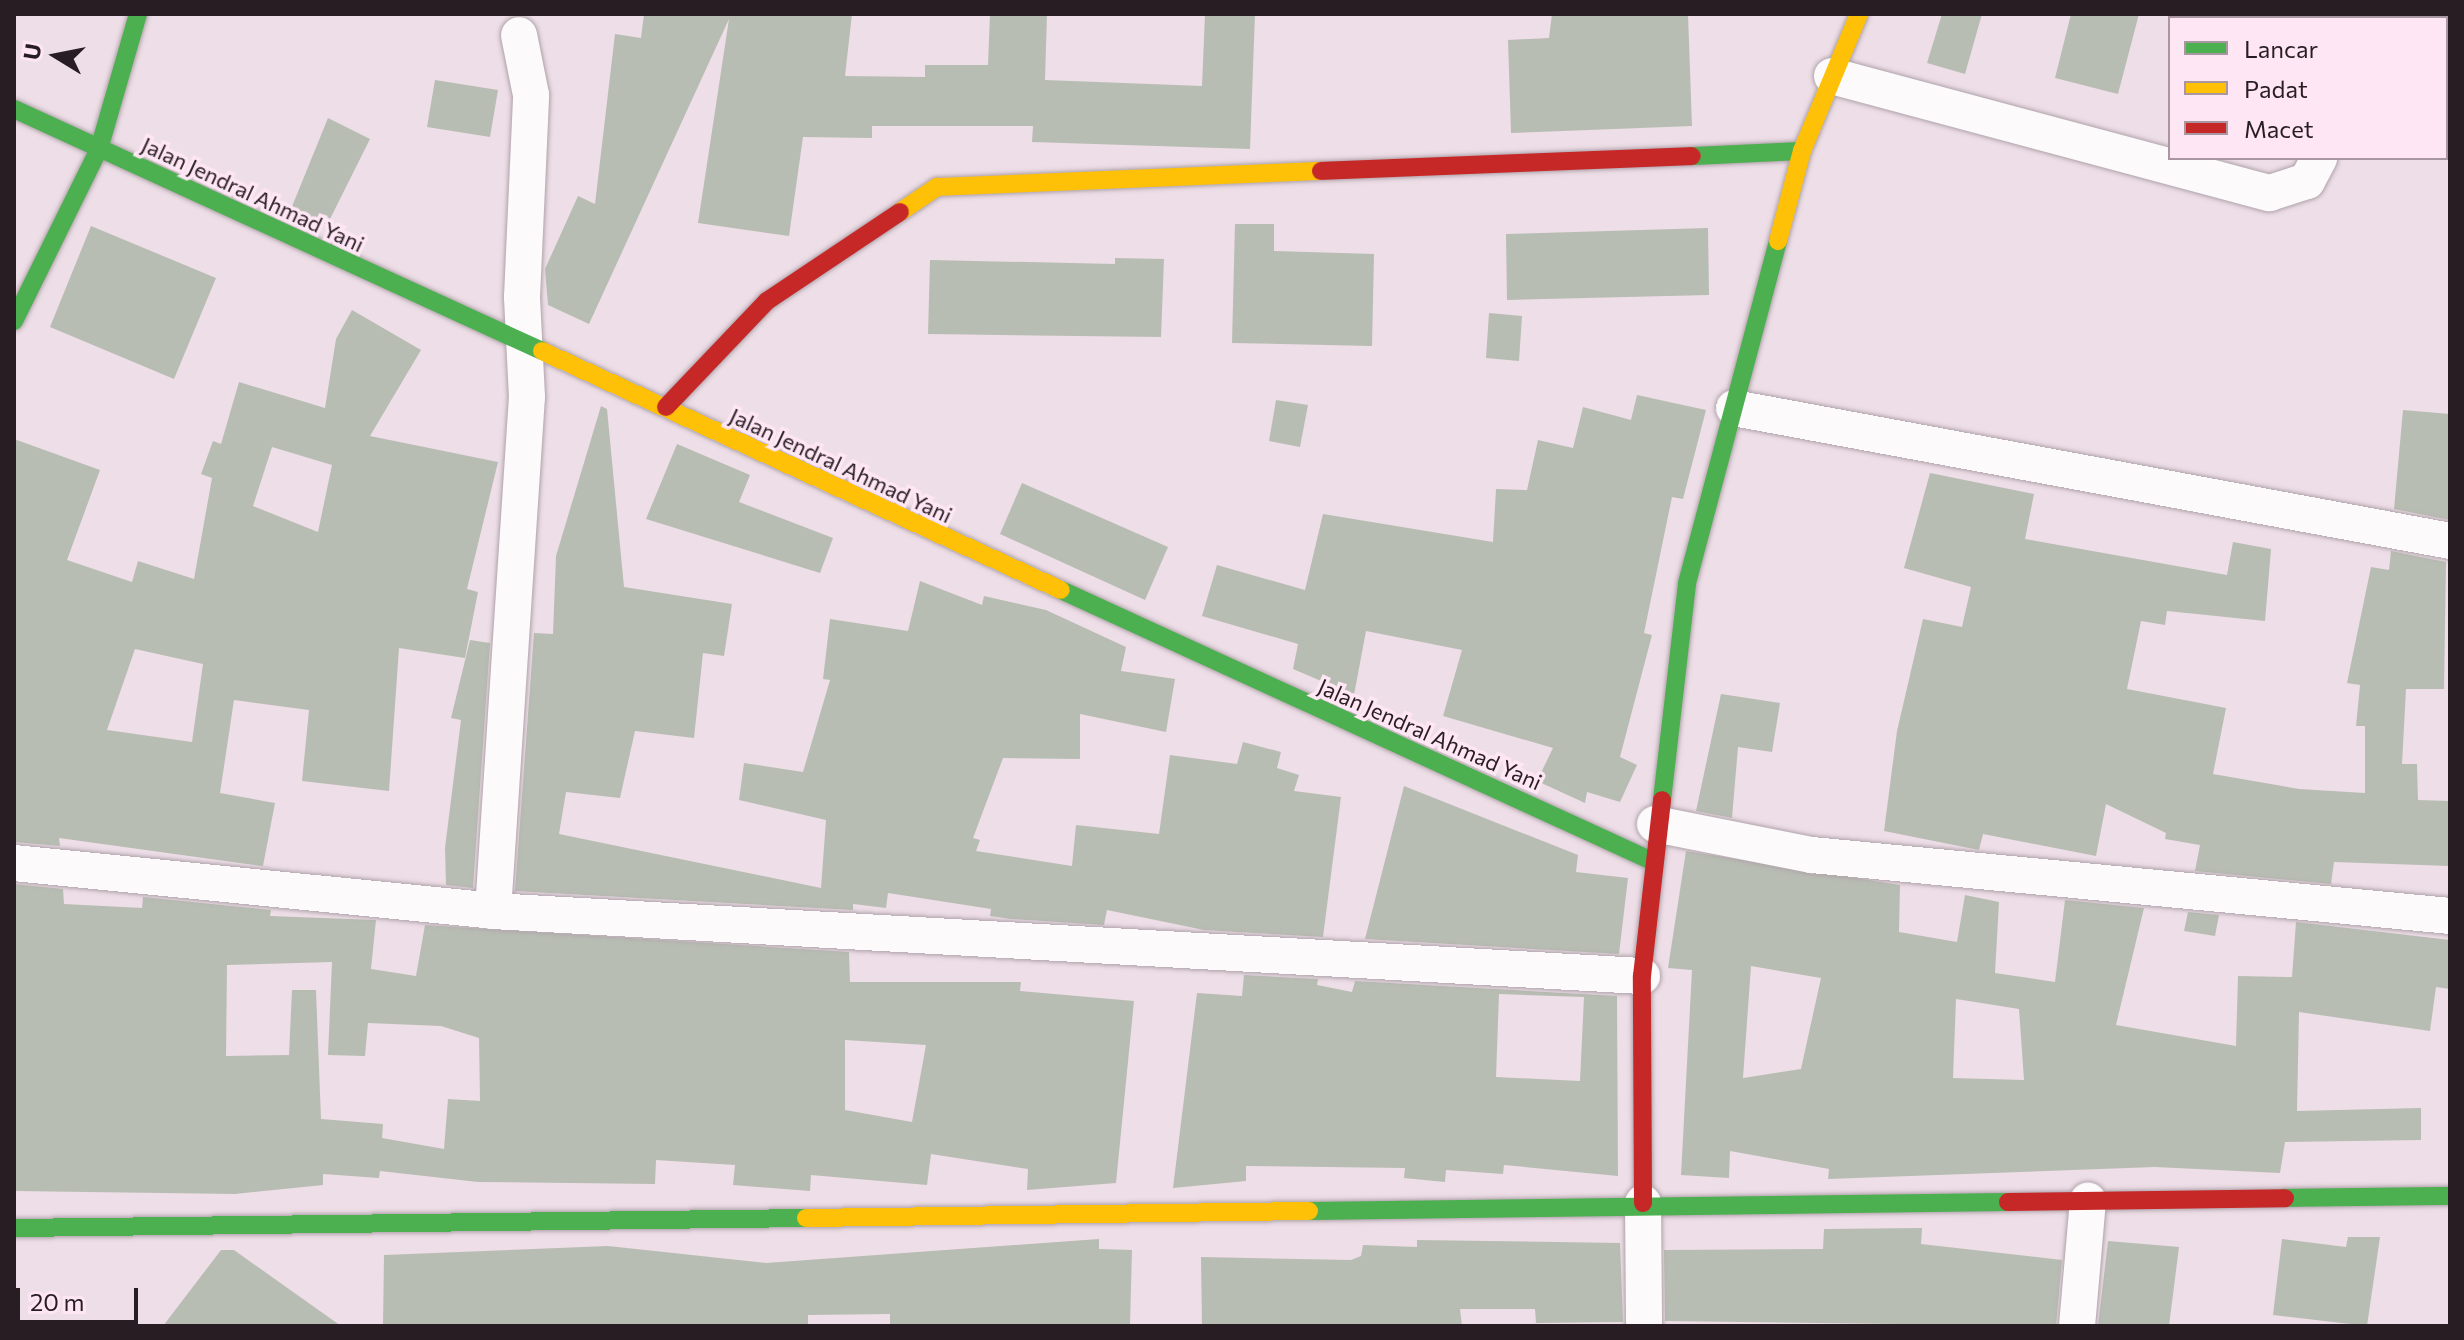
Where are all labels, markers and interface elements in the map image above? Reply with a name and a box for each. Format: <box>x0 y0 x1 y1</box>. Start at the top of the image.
north arrow <box>16 16 96 96</box>
legend <box>2168 16 2448 160</box>
text: Lancar <box>2244 34 2318 63</box>
text: U <box>17 42 47 62</box>
text: Padat <box>2244 74 2308 103</box>
text: Macet <box>2244 114 2314 143</box>
street label: Jalan Jendral Ahmad Yani <box>138 131 368 257</box>
street label: Jalan Jendral Ahmad Yani <box>726 402 956 528</box>
street label: Jalan Jendral Ahmad Yani <box>1314 673 1546 795</box>
scale bar <box>20 1272 142 1322</box>
text: 20 m <box>30 1287 84 1316</box>

